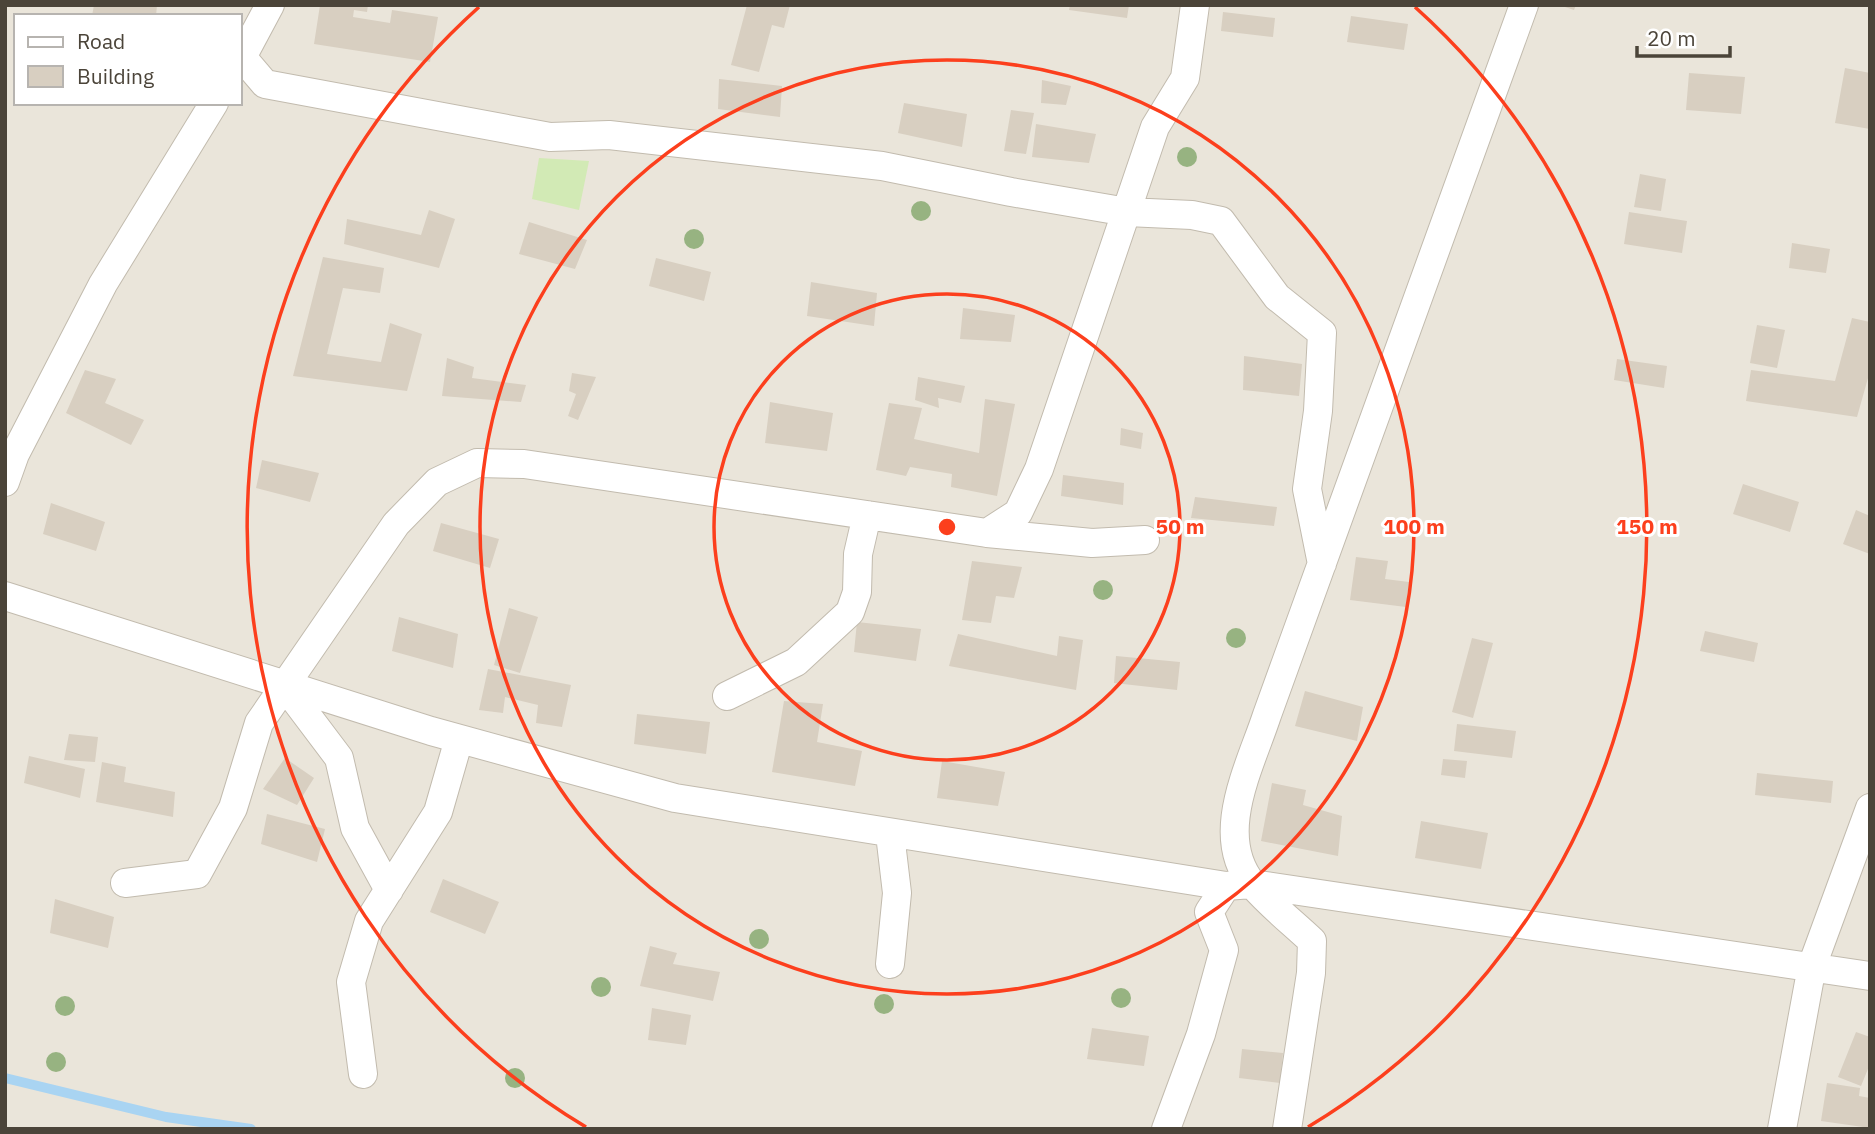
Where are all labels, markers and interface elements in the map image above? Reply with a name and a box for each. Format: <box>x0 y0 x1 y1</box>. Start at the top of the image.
legend <box>14 14 242 105</box>
scale bar <box>1637 14 1730 58</box>
text: 20 m <box>1647 24 1696 52</box>
text: Road <box>77 27 125 55</box>
text: Building <box>77 62 154 90</box>
text: 50 m <box>1156 512 1204 540</box>
text: 100 m <box>1383 512 1445 540</box>
text: 150 m <box>1616 512 1678 540</box>
centre of rings <box>935 515 959 539</box>

